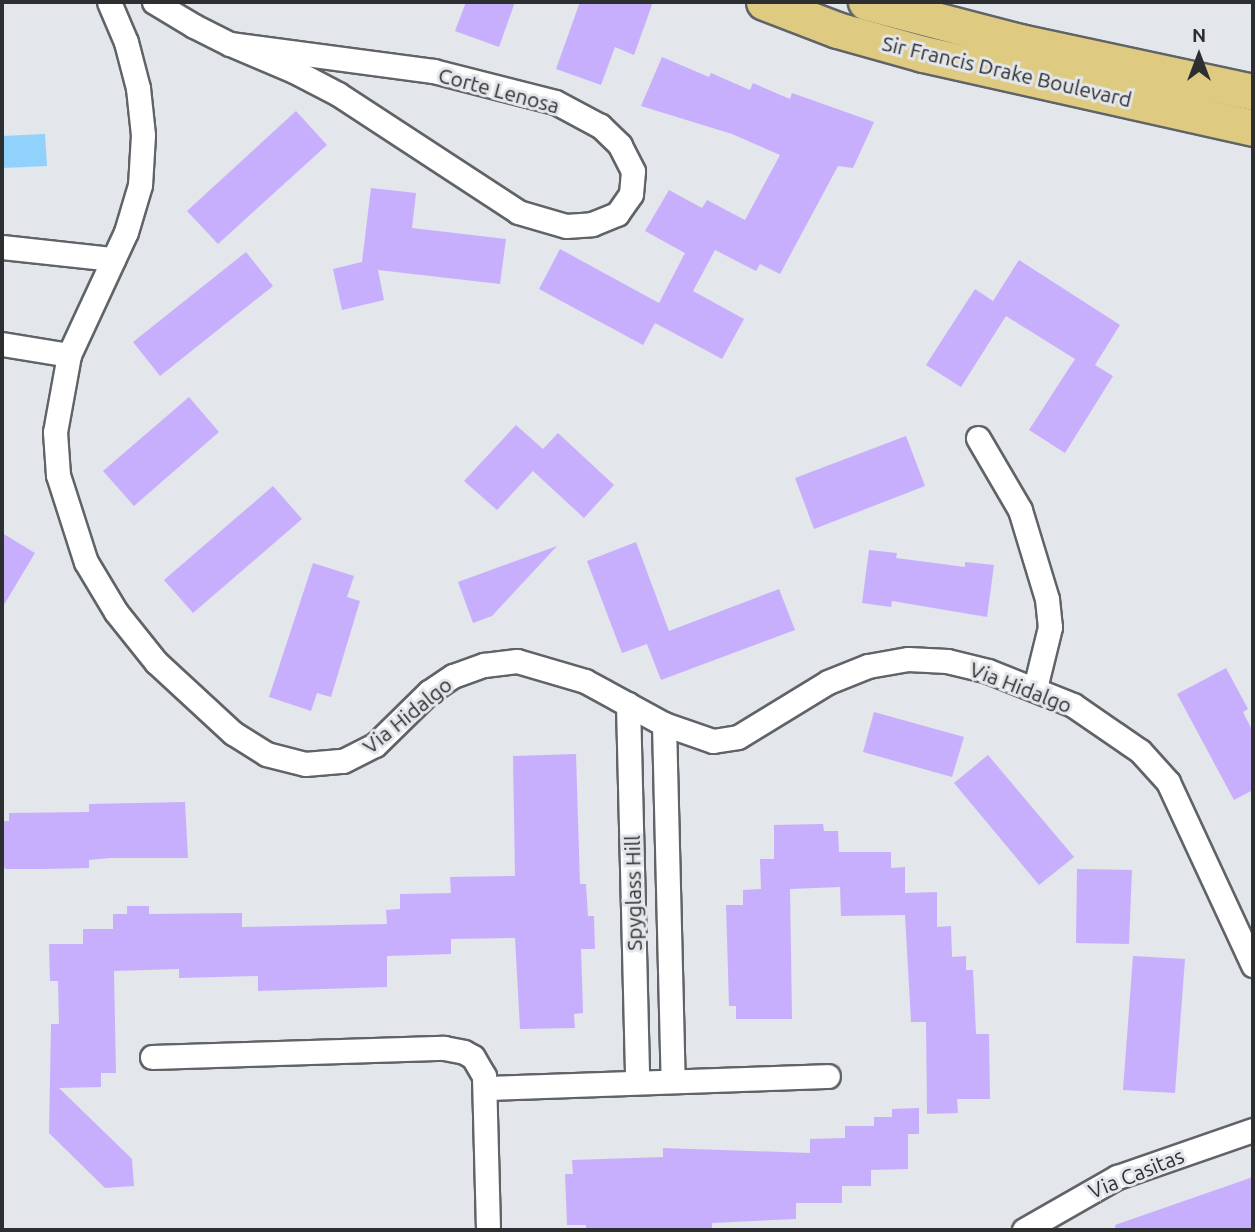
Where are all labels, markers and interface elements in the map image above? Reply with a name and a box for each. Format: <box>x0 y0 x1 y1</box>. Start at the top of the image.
north arrow <box>1164 21 1234 91</box>
text: N <box>1192 24 1206 46</box>
street label: Sir Francis Drake Boulevard <box>880 30 1134 112</box>
street label: Corte Lenosa <box>436 62 562 118</box>
street label: Via Hidalgo <box>966 656 1076 718</box>
street label: Via Hidalgo <box>357 671 457 759</box>
street label: Spyglass Hill <box>619 835 647 951</box>
street label: Via Casitas <box>1085 1142 1187 1204</box>

